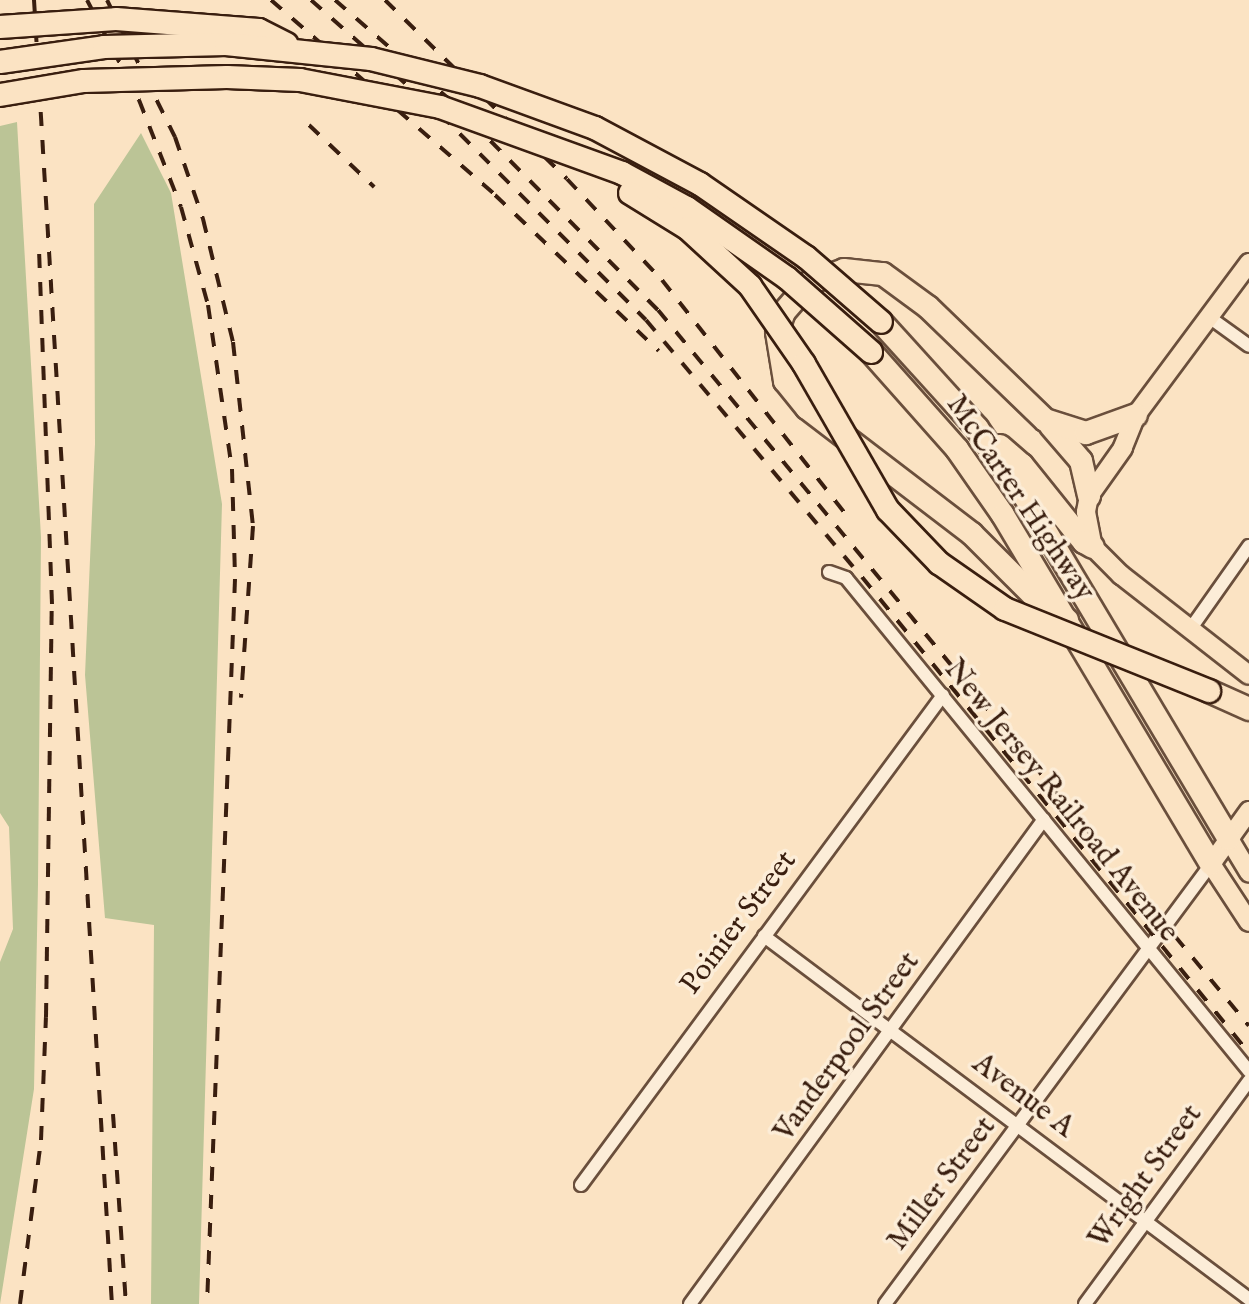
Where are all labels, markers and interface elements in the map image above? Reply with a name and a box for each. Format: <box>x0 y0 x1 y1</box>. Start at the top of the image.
street label: McCarter Highway <box>938 388 1102 608</box>
street label: New Jersey Railroad Avenue <box>936 652 1186 950</box>
street label: Poinier Street <box>673 844 805 1002</box>
street label: Vanderpool Street <box>766 945 928 1149</box>
street label: Avenue A <box>965 1046 1081 1146</box>
street label: Wright Street <box>1082 1098 1210 1256</box>
street label: Miller Street <box>880 1110 1004 1258</box>

